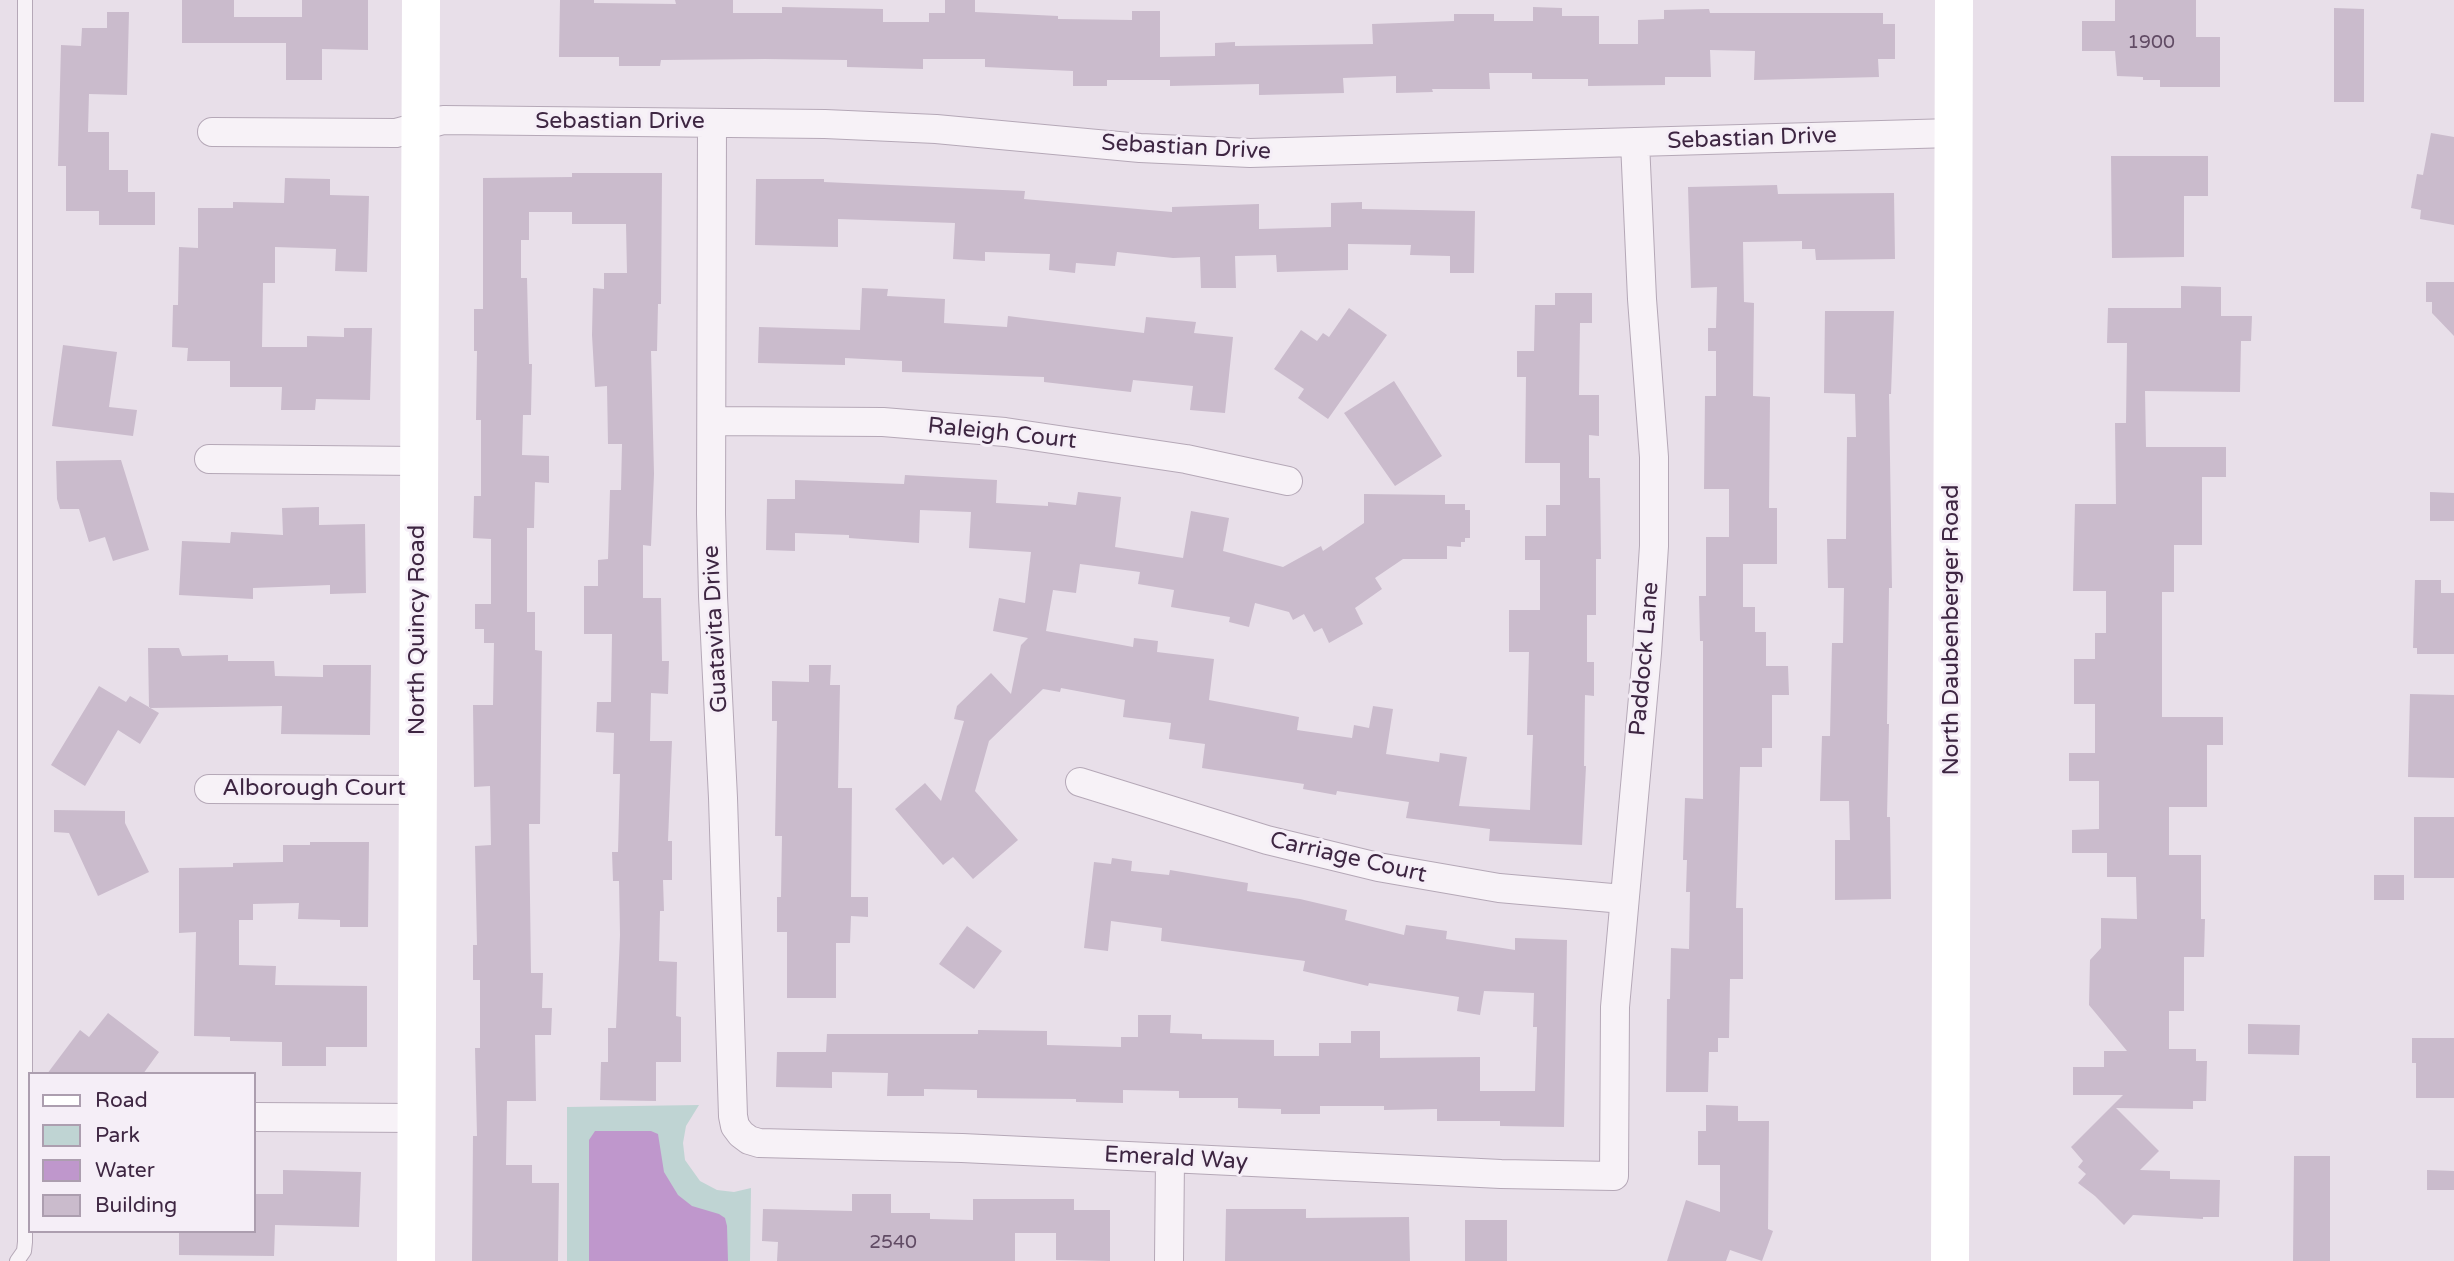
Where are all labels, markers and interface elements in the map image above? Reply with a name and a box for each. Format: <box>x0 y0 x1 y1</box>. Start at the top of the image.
house number: 1900 <box>2127 32 2175 54</box>
street label: Sebastian Drive <box>535 108 705 136</box>
street label: Sebastian Drive <box>1667 122 1837 156</box>
street label: Sebastian Drive <box>1101 130 1271 166</box>
street label: Raleigh Court <box>926 412 1078 456</box>
street label: North Daubenberger Road <box>1938 484 1966 776</box>
street label: North Quincy Road <box>404 525 432 735</box>
street label: Guatavita Drive <box>698 544 734 714</box>
street label: Paddock Lane <box>1625 581 1665 737</box>
street label: Alborough Court <box>222 775 406 803</box>
street label: Carriage Court <box>1267 827 1429 889</box>
legend <box>28 1072 256 1233</box>
text: Road <box>95 1088 148 1113</box>
text: Park <box>95 1123 140 1148</box>
street label: Emerald Way <box>1103 1141 1249 1177</box>
text: Water <box>95 1158 155 1183</box>
text: Building <box>95 1193 177 1218</box>
house number: 2540 <box>869 1232 917 1254</box>

